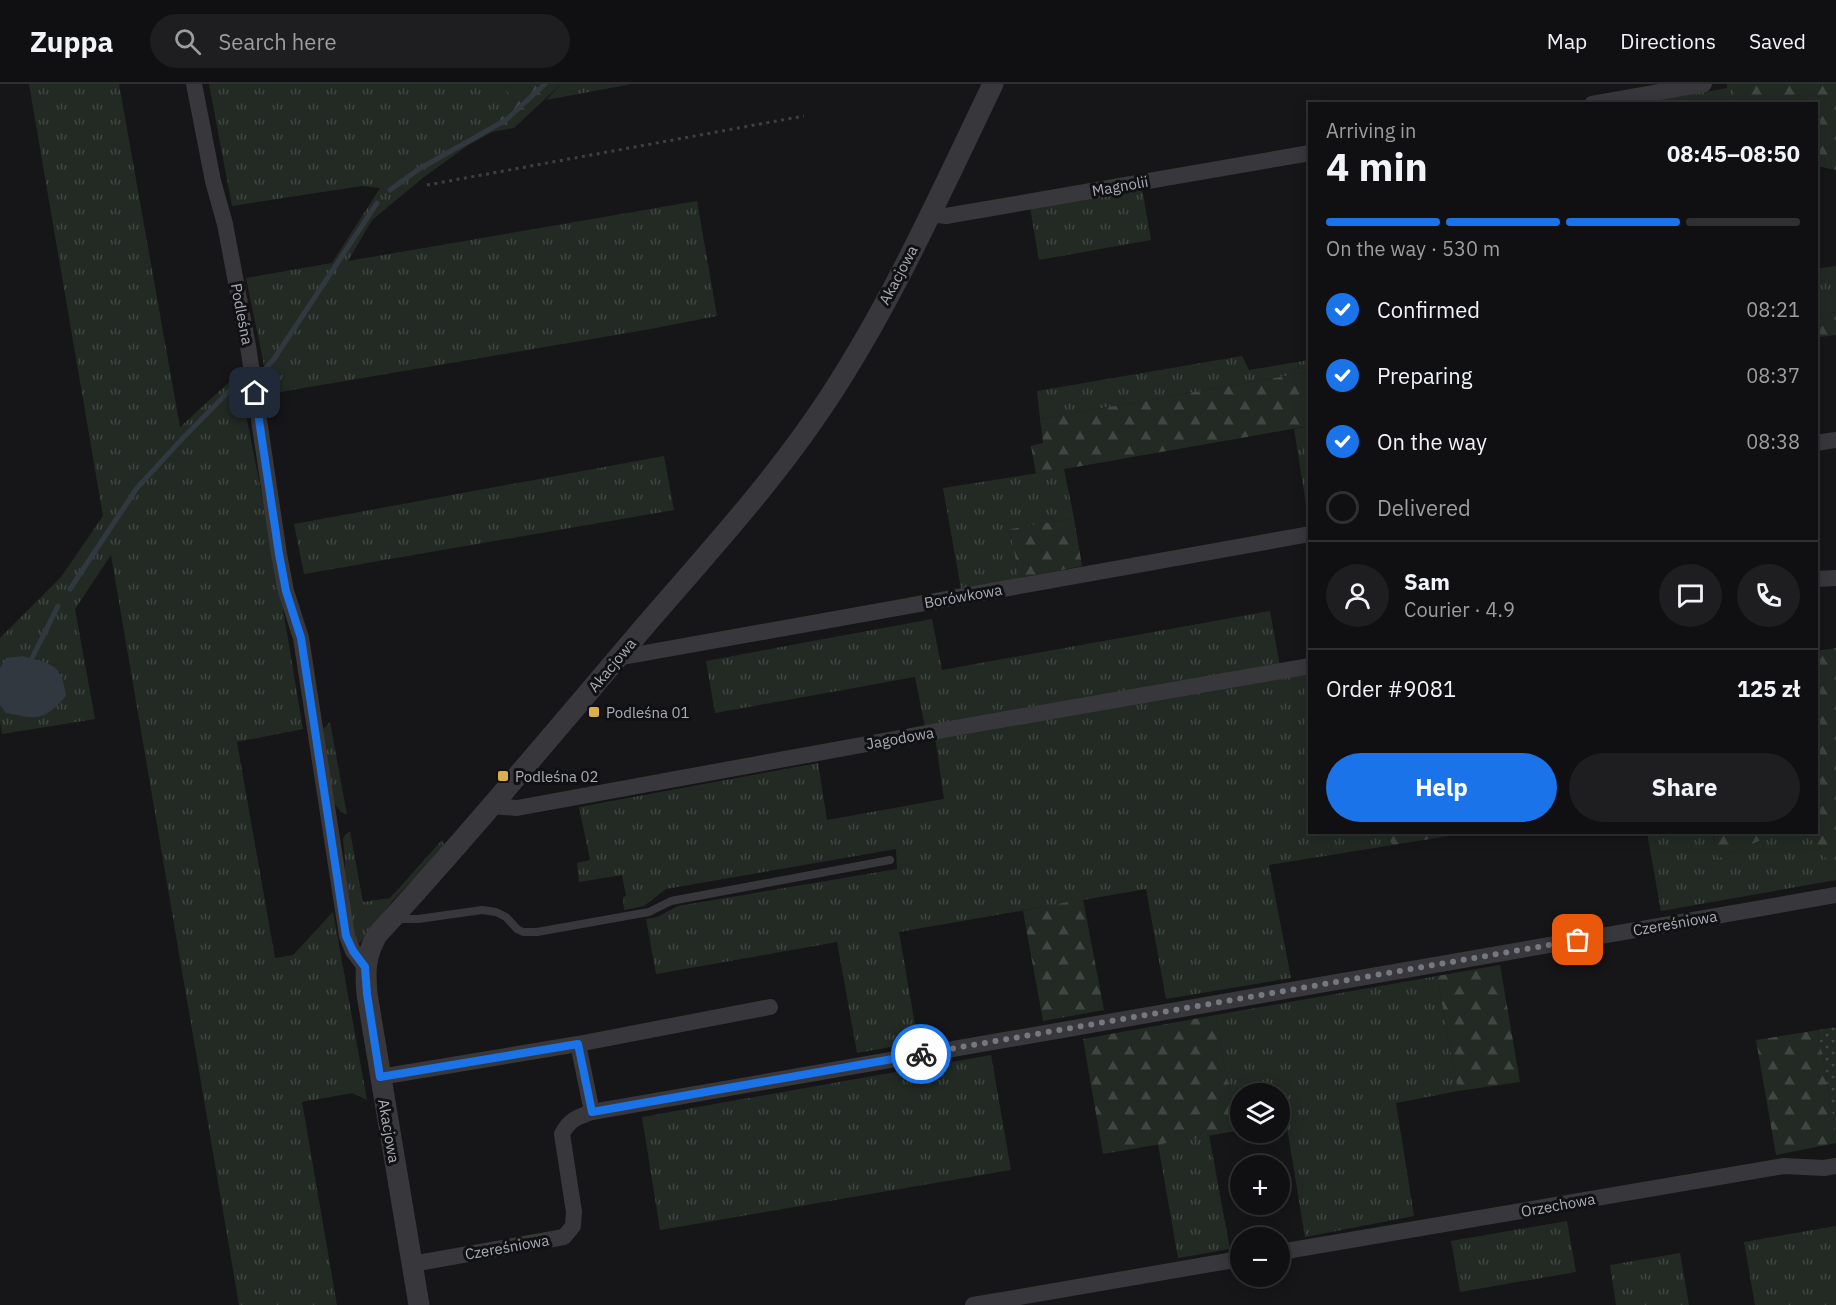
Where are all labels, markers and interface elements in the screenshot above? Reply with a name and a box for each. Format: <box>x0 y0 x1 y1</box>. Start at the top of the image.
search box <box>150 14 570 68</box>
text: Zuppa <box>30 23 114 60</box>
icon: search <box>171 25 204 58</box>
text: Search here <box>219 27 336 56</box>
text: Map <box>1547 27 1587 55</box>
text: Directions <box>1620 27 1716 55</box>
text: Saved <box>1749 27 1806 55</box>
text: Arriving in <box>1326 117 1416 144</box>
text: 08:45–08:50 <box>1667 139 1800 168</box>
text: 4 min <box>1326 141 1428 192</box>
street label: Magnolii <box>1090 172 1150 200</box>
text: On the way · 530 m <box>1326 235 1500 262</box>
street label: Akacjowa <box>874 242 922 308</box>
street label: Podleśna <box>227 282 257 346</box>
icon: check <box>1326 293 1359 326</box>
text: Confirmed <box>1377 295 1480 324</box>
text: 08:21 <box>1746 296 1800 323</box>
icon: check <box>1326 359 1359 392</box>
text: Preparing <box>1377 361 1472 390</box>
text: 08:37 <box>1746 362 1800 389</box>
pin <box>229 367 280 418</box>
icon: home <box>238 376 271 409</box>
icon: check <box>1326 425 1359 458</box>
text: On the way <box>1377 427 1487 456</box>
text: 08:38 <box>1746 428 1800 455</box>
text: Delivered <box>1377 493 1471 522</box>
button: person <box>1326 564 1389 627</box>
button: chat <box>1659 564 1722 627</box>
button: phone <box>1737 564 1800 627</box>
text: Sam <box>1404 567 1450 596</box>
street label: Borówkowa <box>923 580 1003 612</box>
text: Courier · 4.9 <box>1404 596 1515 623</box>
street label: Akacjowa <box>584 634 640 696</box>
text: Order #9081 <box>1326 674 1456 703</box>
text: 125 zł <box>1737 674 1800 703</box>
place label: Podleśna 01 <box>606 703 690 722</box>
marker: Podleśna 01 <box>587 705 601 719</box>
street label: Jagodowa <box>865 723 935 753</box>
button: Help <box>1326 753 1557 822</box>
button: Share <box>1569 753 1800 822</box>
place label: Podleśna 02 <box>515 767 599 786</box>
marker: Podleśna 02 <box>496 769 510 783</box>
street label: Czereśniowa <box>1631 906 1719 940</box>
pin <box>1552 914 1603 965</box>
icon: bag <box>1561 923 1594 956</box>
courier <box>891 1024 951 1084</box>
icon: bike <box>905 1038 938 1071</box>
map controls <box>1230 1083 1290 1287</box>
button: layers <box>1230 1083 1290 1143</box>
street label: Akacjowa <box>374 1098 404 1164</box>
button: + <box>1230 1155 1290 1215</box>
street label: Orzechowa <box>1519 1189 1597 1221</box>
button: − <box>1230 1227 1290 1287</box>
street label: Czereśniowa <box>463 1230 551 1264</box>

